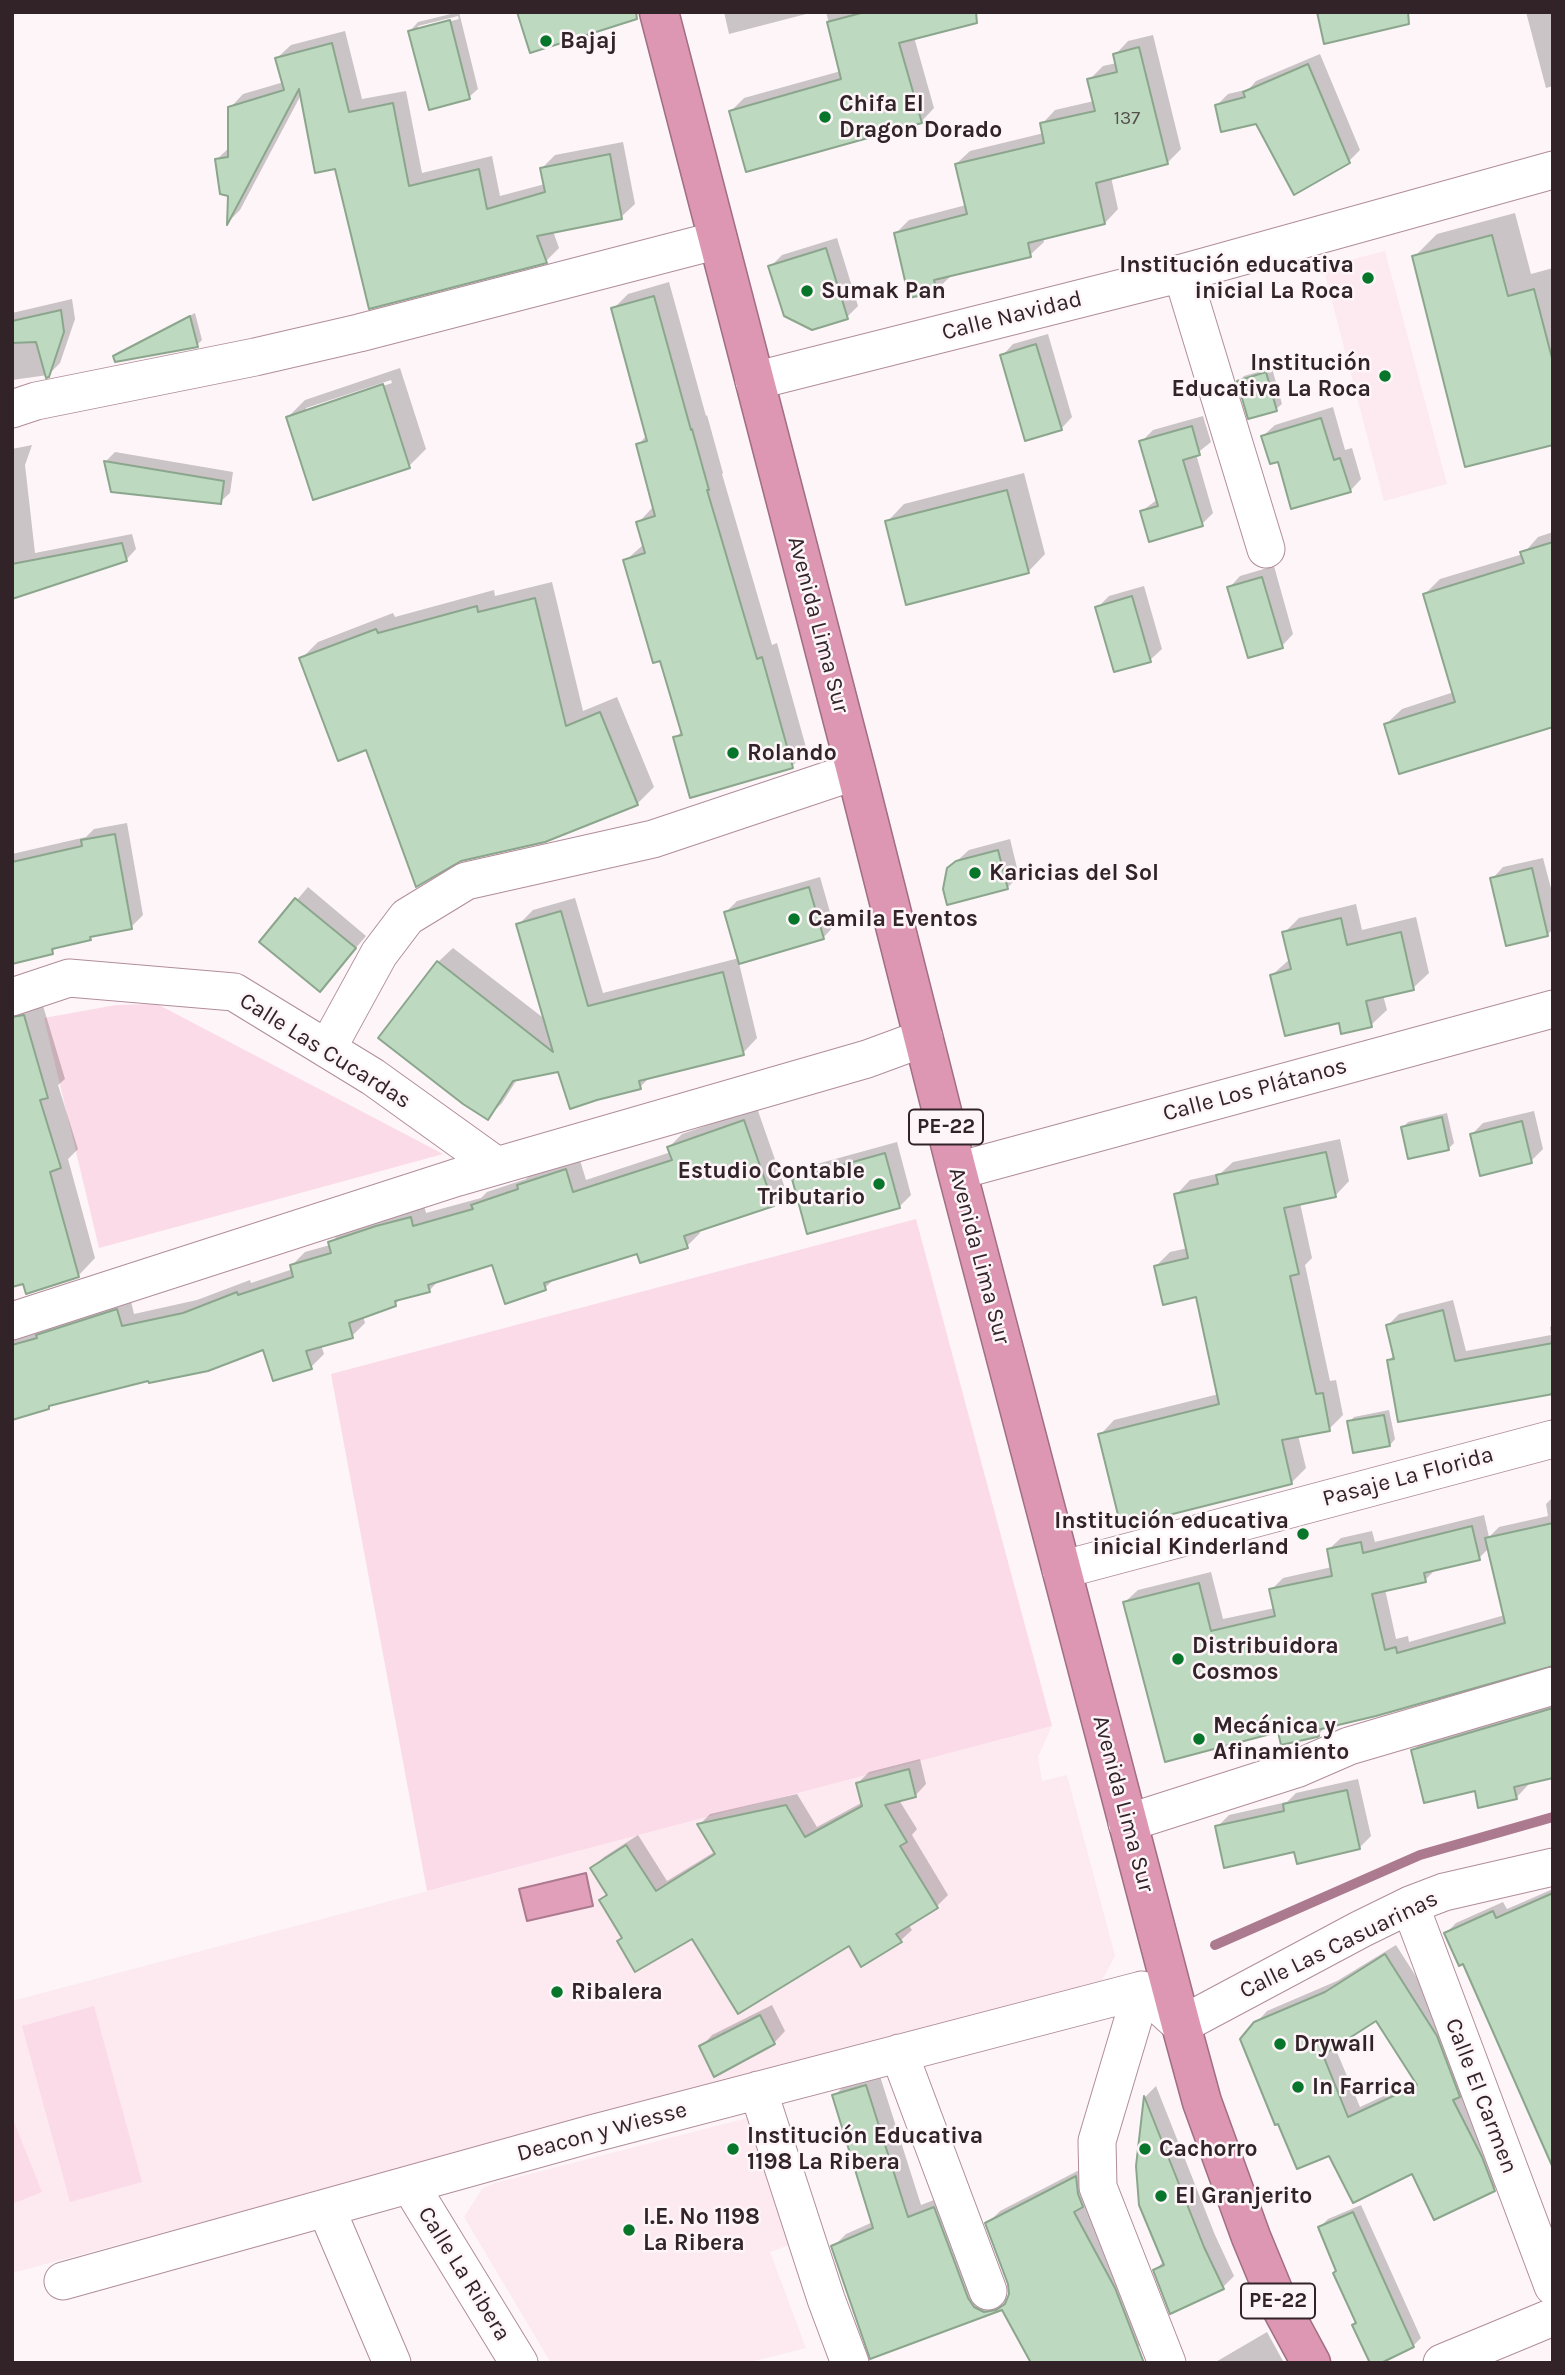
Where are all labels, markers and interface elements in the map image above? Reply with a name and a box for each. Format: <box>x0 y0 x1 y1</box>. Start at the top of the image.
place label: Bajaj <box>560 27 617 55</box>
marker: Bajaj <box>538 33 554 49</box>
place label: Chifa El Dragon Dorado <box>839 90 1002 144</box>
house number: 137 <box>1114 108 1140 130</box>
marker: Chifa El Dragon Dorado <box>817 109 833 125</box>
place label: Institución educativa inicial La Roca <box>1119 251 1354 305</box>
marker: Institución educativa inicial La Roca <box>1360 270 1376 286</box>
place label: Sumak Pan <box>821 277 946 305</box>
marker: Sumak Pan <box>799 283 815 299</box>
street label: Calle Navidad <box>939 285 1085 347</box>
place label: Institución Educativa La Roca <box>1171 349 1371 403</box>
marker: Institución Educativa La Roca <box>1377 368 1393 384</box>
street label: Avenida Lima Sur <box>781 534 855 716</box>
place label: Rolando <box>747 739 837 767</box>
marker: Rolando <box>725 745 741 761</box>
place label: Karicias del Sol <box>989 859 1159 887</box>
marker: Karicias del Sol <box>967 865 983 881</box>
place label: Camila Eventos <box>808 905 978 933</box>
marker: Camila Eventos <box>786 911 802 927</box>
street label: Calle Las Cucardas <box>234 987 416 1115</box>
street label: Calle Los Plátanos <box>1160 1052 1350 1128</box>
road number: PE-22 <box>909 1110 983 1144</box>
place label: Estudio Contable Tributario <box>678 1157 865 1211</box>
street label: Avenida Lima Sur <box>942 1165 1016 1347</box>
marker: Estudio Contable Tributario <box>871 1176 887 1192</box>
street label: Pasaje La Florida <box>1319 1441 1497 1513</box>
place label: Institución educativa inicial Kinderland <box>1054 1507 1289 1561</box>
marker: Institución educativa inicial Kinderland <box>1295 1526 1311 1542</box>
place label: Distribuidora Cosmos <box>1192 1632 1339 1686</box>
marker: Distribuidora Cosmos <box>1170 1651 1186 1667</box>
place label: Mecánica y Afinamiento <box>1213 1712 1349 1766</box>
street label: Avenida Lima Sur <box>1086 1713 1160 1895</box>
marker: Mecánica y Afinamiento <box>1191 1731 1207 1747</box>
street label: Calle Las Casuarinas <box>1235 1885 1443 2005</box>
place label: Ribalera <box>571 1978 663 2006</box>
marker: Ribalera <box>549 1984 565 2000</box>
street label: Calle El Carmen <box>1439 2014 1523 2178</box>
place label: Drywall <box>1294 2030 1375 2058</box>
marker: Drywall <box>1272 2036 1288 2052</box>
place label: In Farrica <box>1312 2073 1416 2101</box>
marker: In Farrica <box>1290 2079 1306 2095</box>
street label: Deacon y Wiesse <box>514 2096 690 2168</box>
place label: Institución Educativa 1198 La Ribera <box>747 2122 983 2176</box>
place label: Cachorro <box>1159 2135 1258 2163</box>
marker: Institución Educativa 1198 La Ribera <box>725 2141 741 2157</box>
marker: Cachorro <box>1137 2141 1153 2157</box>
place label: El Granjerito <box>1175 2182 1312 2210</box>
marker: El Granjerito <box>1153 2188 1169 2204</box>
street label: Calle La Ribera <box>412 2202 516 2346</box>
place label: I.E. Nº 1198 La Ribera <box>643 2203 760 2257</box>
marker: I.E. Nº 1198 La Ribera <box>621 2222 637 2238</box>
road number: PE-22 <box>1241 2284 1315 2318</box>

